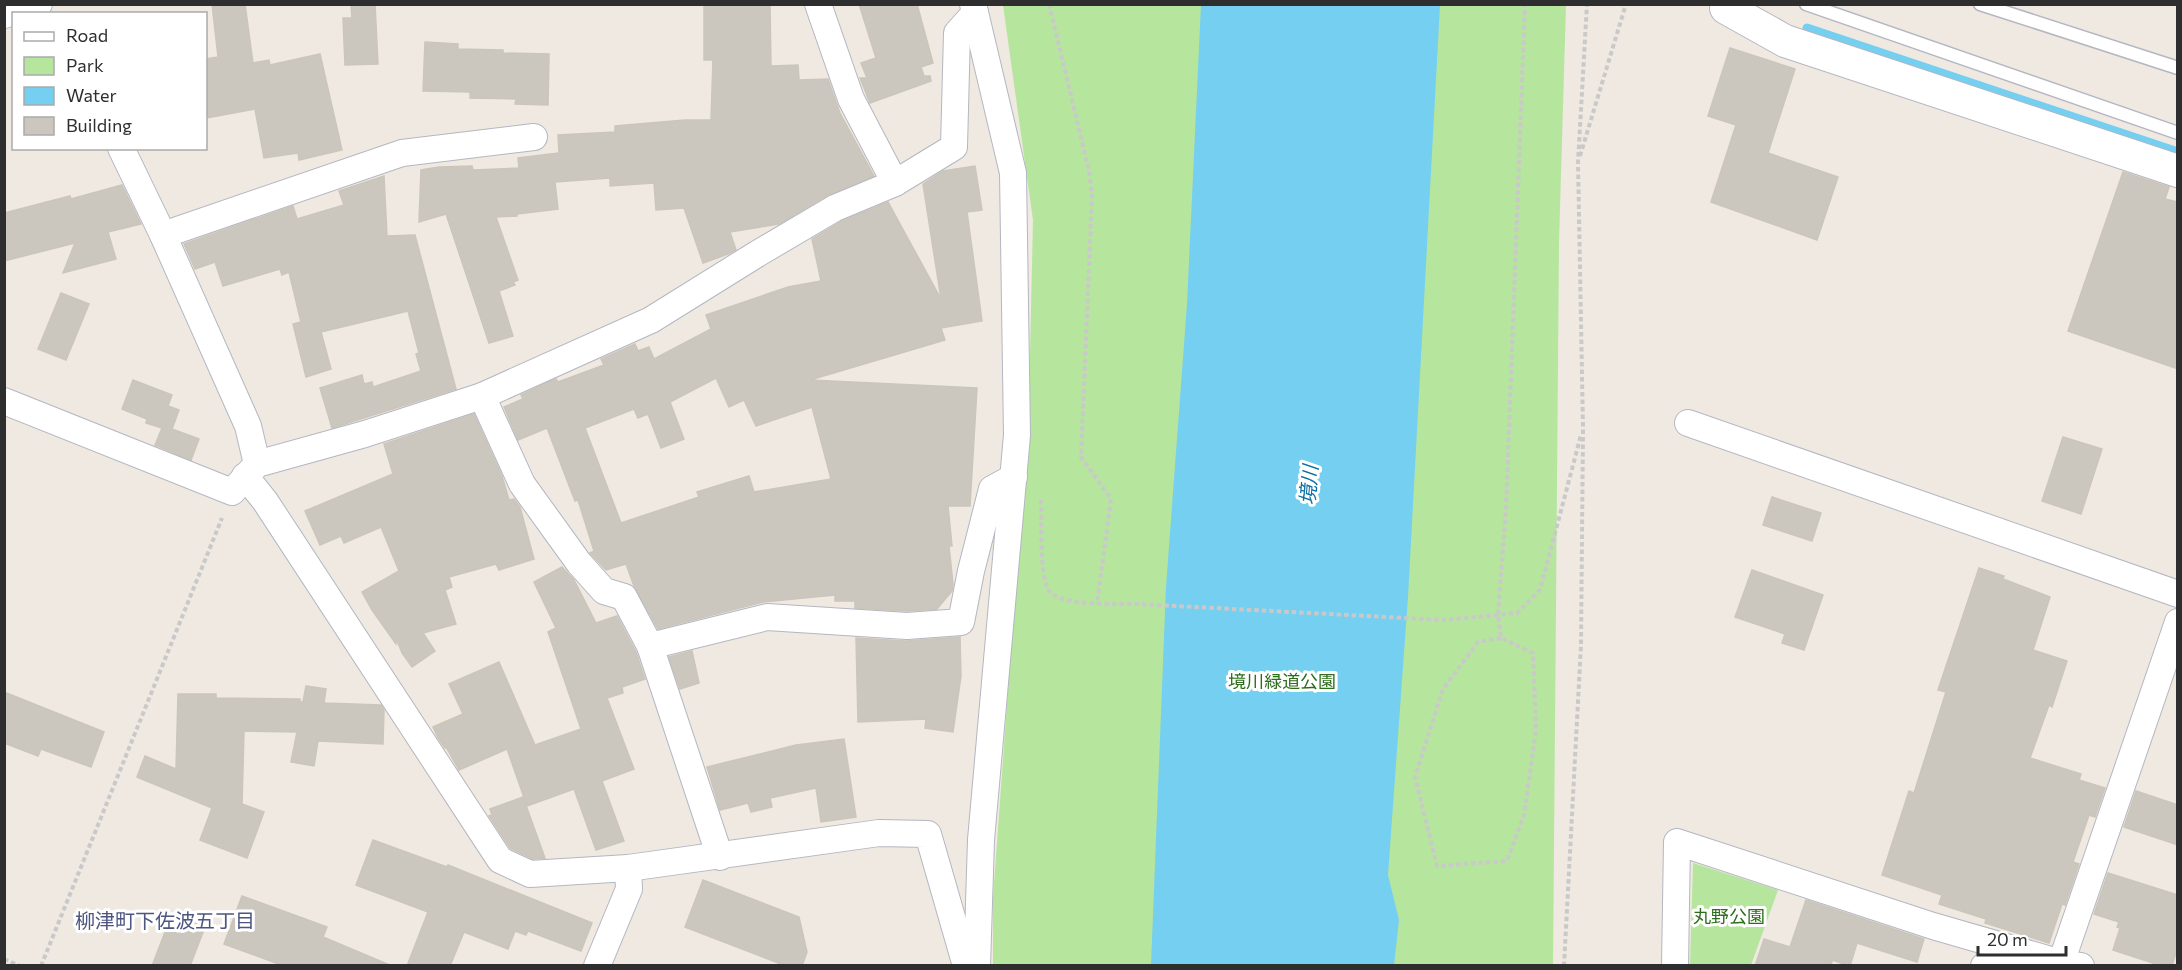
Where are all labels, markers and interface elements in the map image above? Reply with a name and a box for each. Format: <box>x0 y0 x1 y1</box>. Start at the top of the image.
legend <box>12 12 207 150</box>
text: Road <box>66 24 108 46</box>
text: Park <box>66 54 104 76</box>
text: Water <box>66 84 117 106</box>
text: Building <box>66 114 132 136</box>
water label: 境川 <box>1294 462 1322 506</box>
park label: 境川緑道公園 <box>1228 670 1336 692</box>
park label: 丸野公園 <box>1693 905 1765 927</box>
district label: 柳津町下佐波五丁目 <box>75 908 255 932</box>
scale bar <box>1978 919 2066 957</box>
text: 20 m <box>1987 928 2028 950</box>

